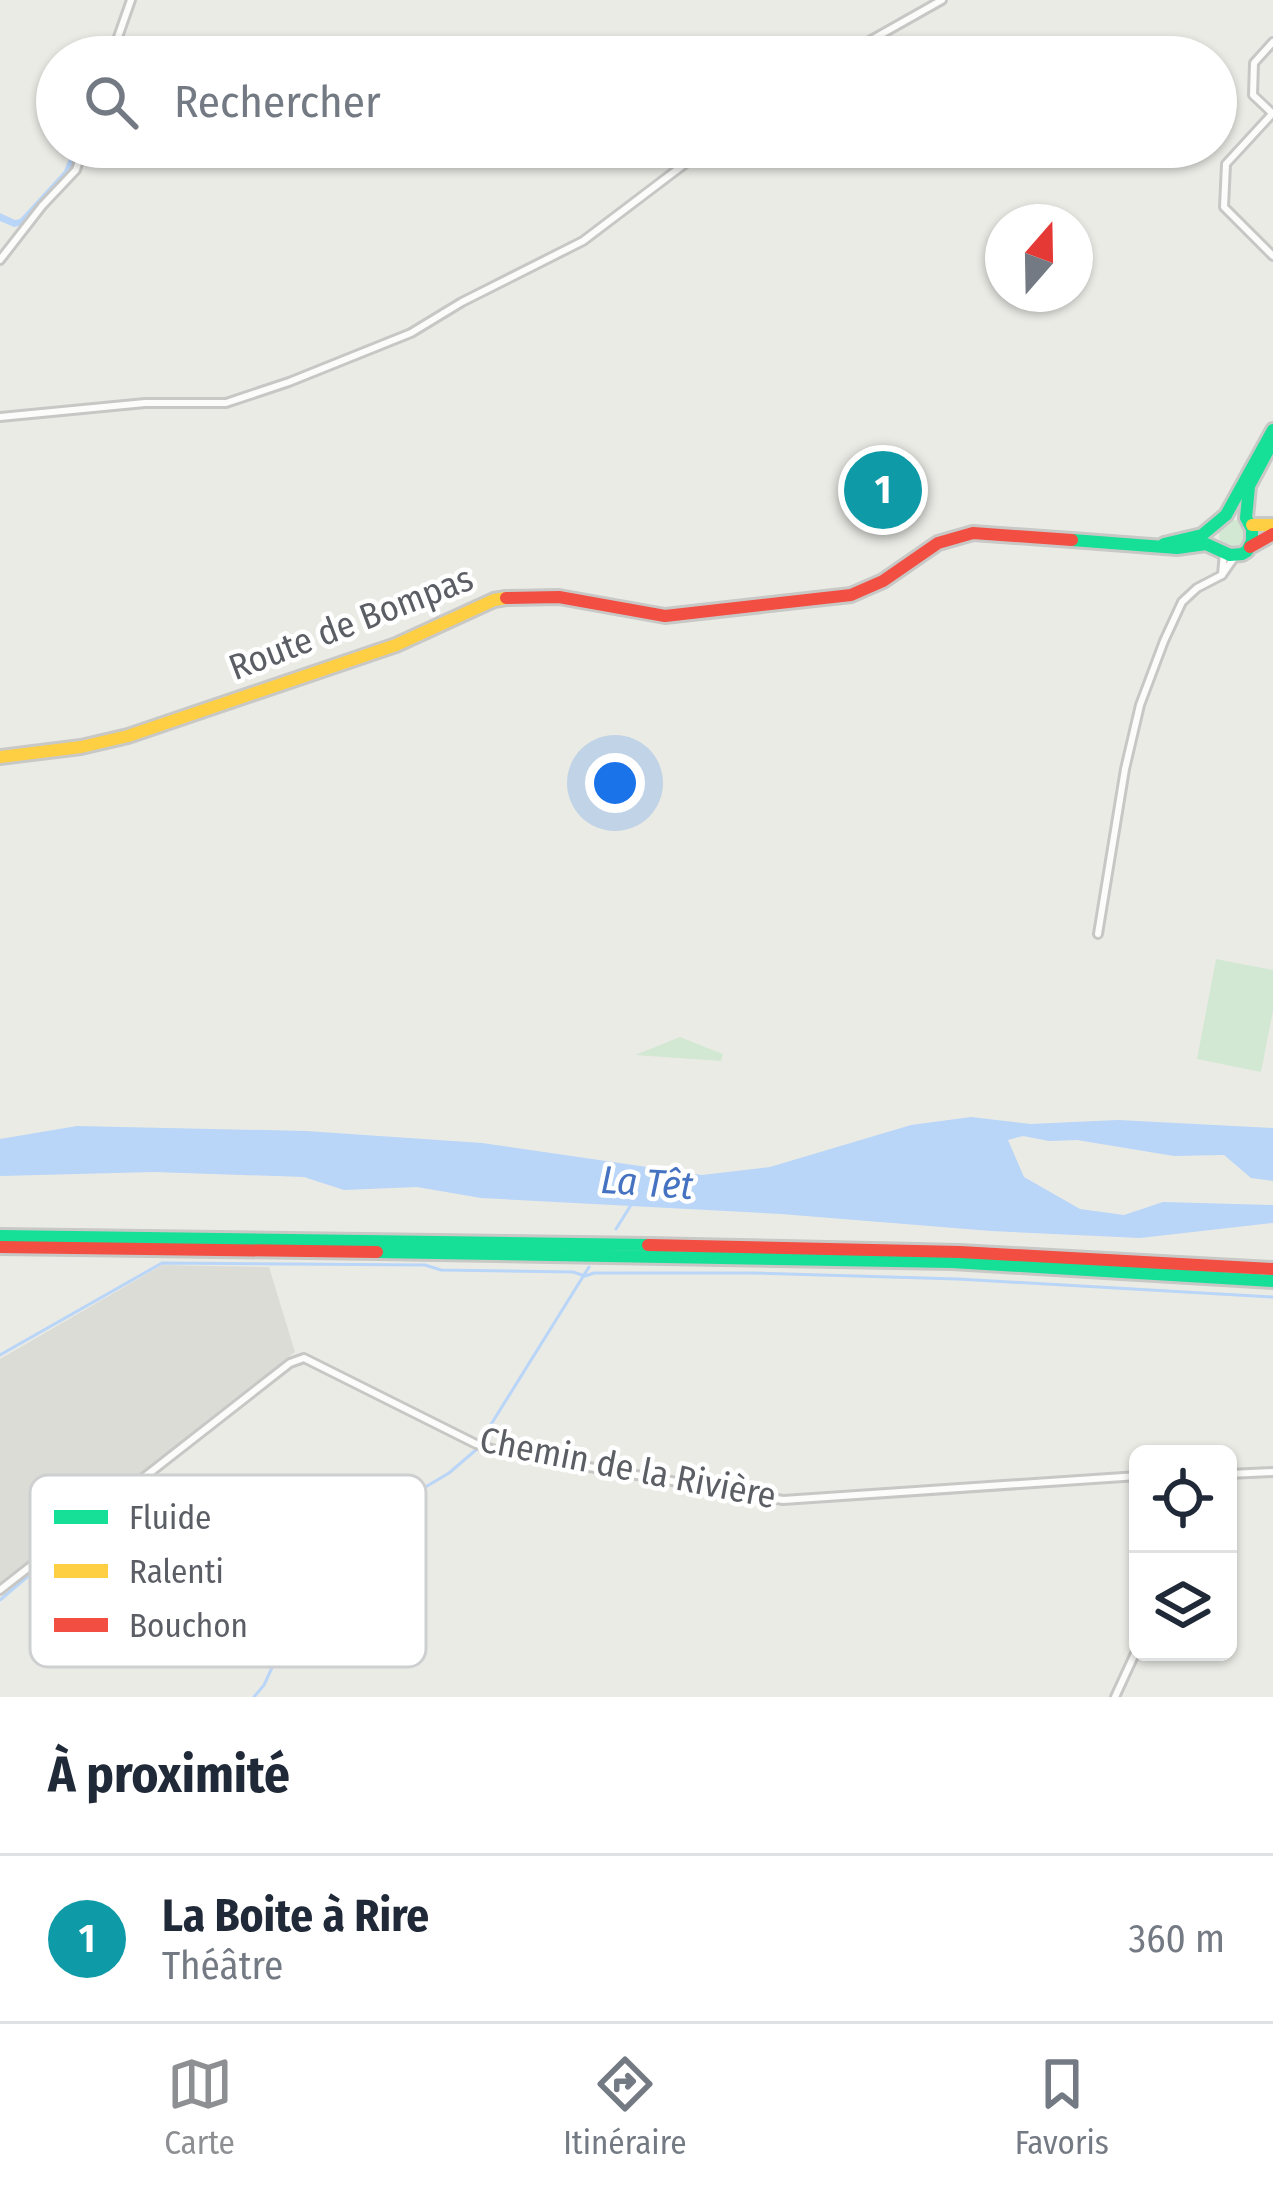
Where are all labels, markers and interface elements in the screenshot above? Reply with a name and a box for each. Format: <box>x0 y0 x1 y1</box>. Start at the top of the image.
search box <box>36 36 1237 168</box>
icon: search <box>78 69 144 135</box>
text: Rechercher <box>174 75 381 129</box>
north arrow <box>985 204 1093 312</box>
pin: 1 <box>844 445 922 535</box>
street label: Route de Bompas <box>223 556 479 690</box>
your location <box>585 753 645 813</box>
water label: La Têt <box>599 1157 695 1209</box>
street label: Chemin de la Rivière <box>476 1418 780 1518</box>
map controls <box>1129 1445 1237 1661</box>
button: locate <box>1129 1445 1237 1553</box>
legend <box>30 1475 426 1667</box>
text: Fluide <box>129 1498 211 1538</box>
text: Ralenti <box>129 1552 224 1592</box>
button: layers <box>1129 1553 1237 1661</box>
text: Bouchon <box>129 1606 248 1646</box>
text: À proximité <box>48 1744 290 1806</box>
text: La Boite à Rire <box>162 1889 429 1943</box>
text: 1 <box>79 1916 95 1962</box>
text: 360 m <box>1129 1916 1225 1962</box>
text: Théâtre <box>162 1943 283 1989</box>
tab: Carte <box>164 2051 235 2163</box>
tab: Itinéraire <box>563 2051 687 2163</box>
tab: Favoris <box>1015 2051 1109 2163</box>

